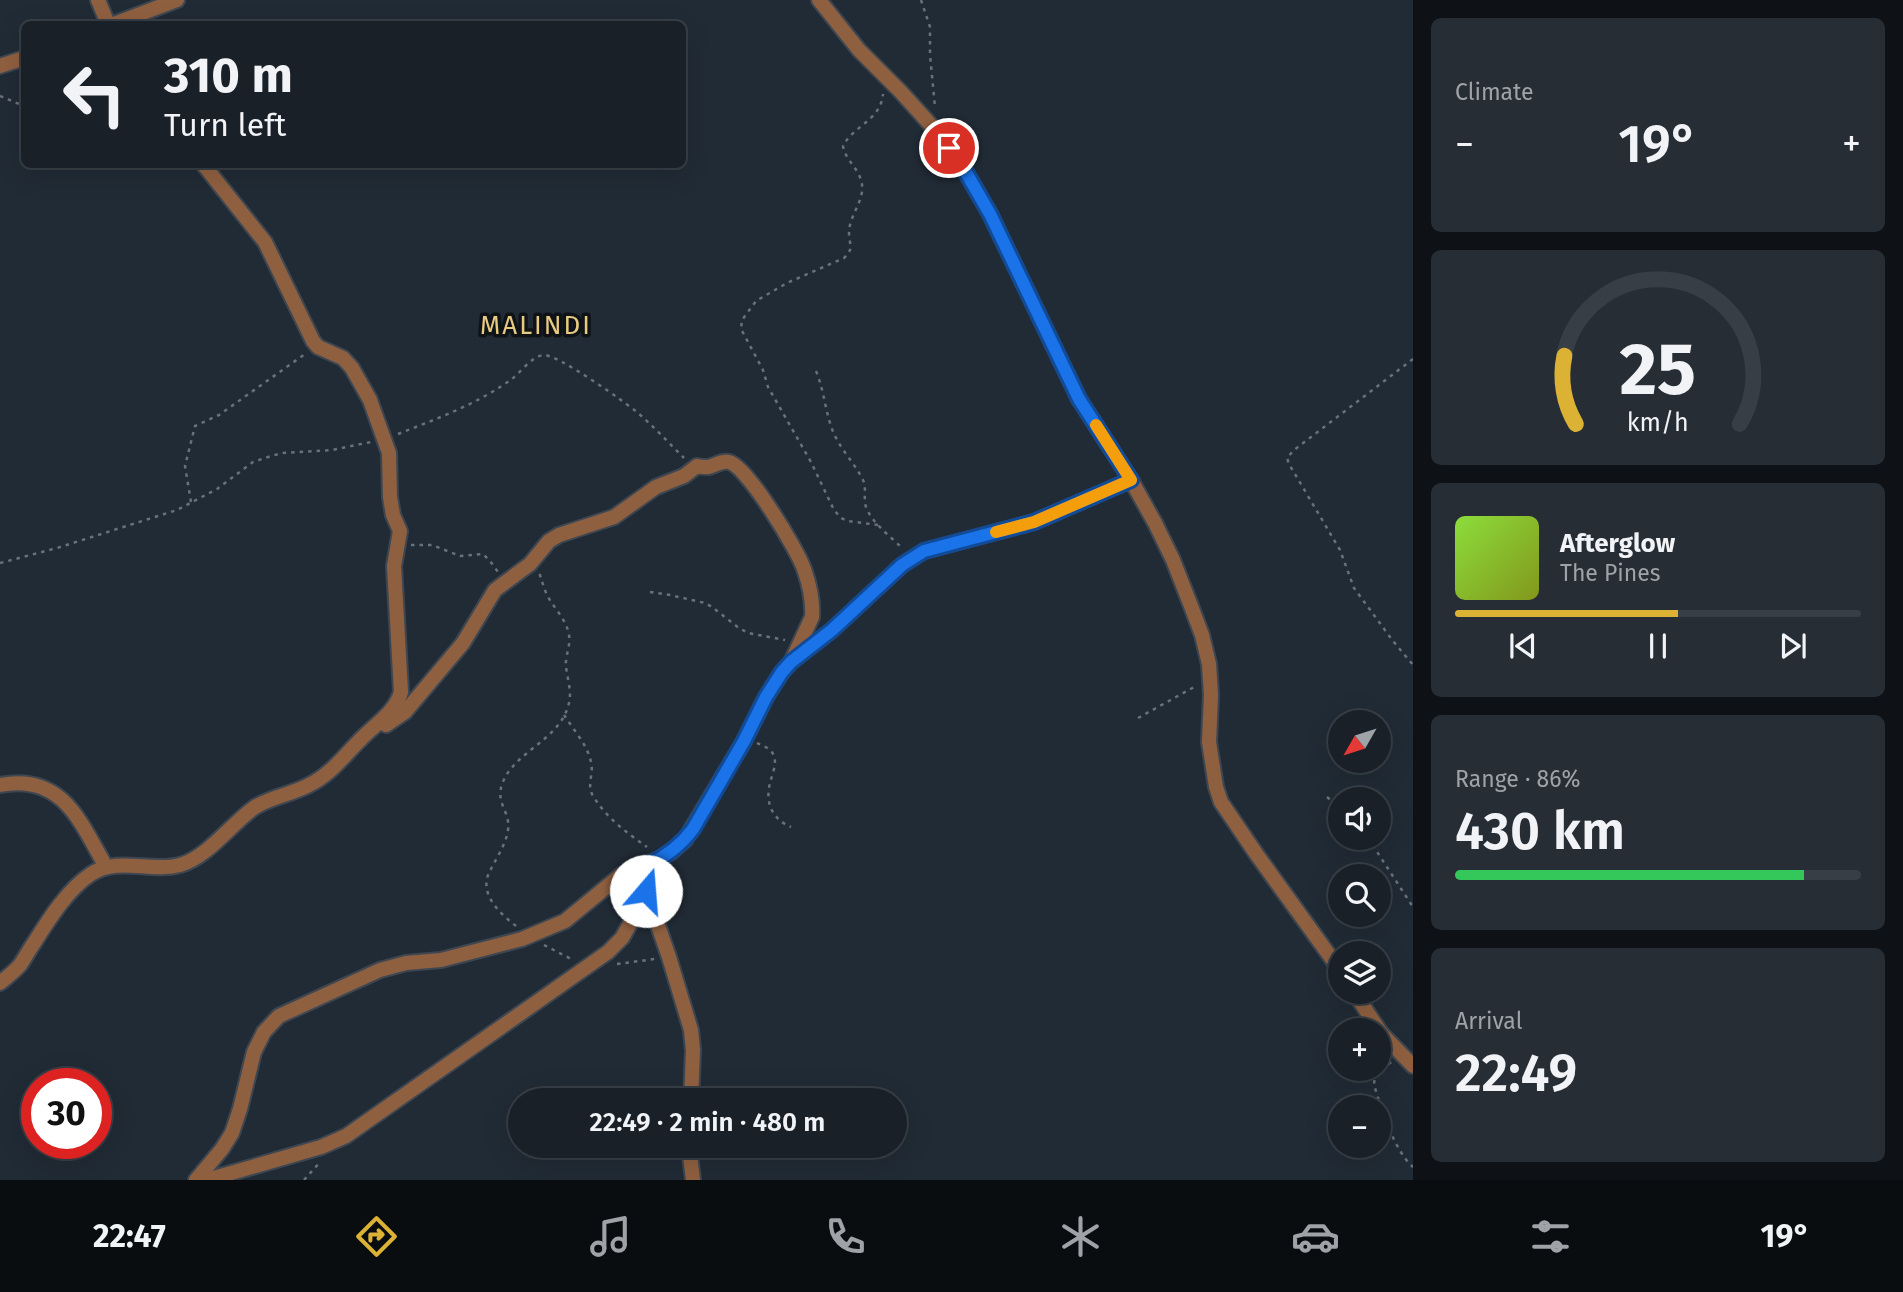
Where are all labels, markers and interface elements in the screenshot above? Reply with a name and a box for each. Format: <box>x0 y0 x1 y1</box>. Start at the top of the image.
text: 310 m <box>164 46 293 105</box>
icon: left <box>49 49 140 140</box>
text: Climate <box>1455 78 1534 106</box>
text: Turn left <box>164 106 286 144</box>
text: 19° <box>1618 113 1698 176</box>
pin <box>919 118 979 178</box>
text: − <box>1455 121 1474 167</box>
text: + <box>1842 121 1861 167</box>
icon: arrive <box>930 129 968 167</box>
district label: MALINDI <box>480 310 592 341</box>
text: 25 <box>1620 326 1696 413</box>
text: km/h <box>1627 407 1689 437</box>
text: Afterglow <box>1560 528 1675 559</box>
text: The Pines <box>1560 559 1661 587</box>
icon: previous <box>1504 627 1542 665</box>
icon: pause <box>1639 627 1677 665</box>
icon: next <box>1774 627 1812 665</box>
north arrow <box>1328 710 1391 774</box>
map controls <box>1328 710 1391 1158</box>
text: Range · 86% <box>1455 765 1580 793</box>
button: sound <box>1328 787 1391 850</box>
text: 430 km <box>1455 800 1625 863</box>
position arrow <box>609 854 683 928</box>
button: search <box>1328 864 1391 927</box>
button: layers <box>1328 941 1391 1004</box>
text: Arrival <box>1455 1007 1522 1035</box>
button: + <box>1328 1018 1391 1081</box>
text: 22:49 <box>1455 1042 1577 1105</box>
speed limit sign: 30 <box>21 1068 112 1159</box>
button: − <box>1328 1095 1391 1158</box>
text: 22:49 · 2 min · 480 m <box>590 1107 825 1138</box>
icon: directions <box>352 1212 401 1261</box>
icon: music <box>586 1212 635 1261</box>
icon: phone <box>821 1212 870 1261</box>
icon: climate <box>1056 1212 1105 1261</box>
icon: car <box>1291 1212 1340 1261</box>
icon: filters <box>1526 1212 1575 1261</box>
text: 22:47 <box>93 1217 166 1255</box>
text: 19° <box>1761 1217 1810 1255</box>

